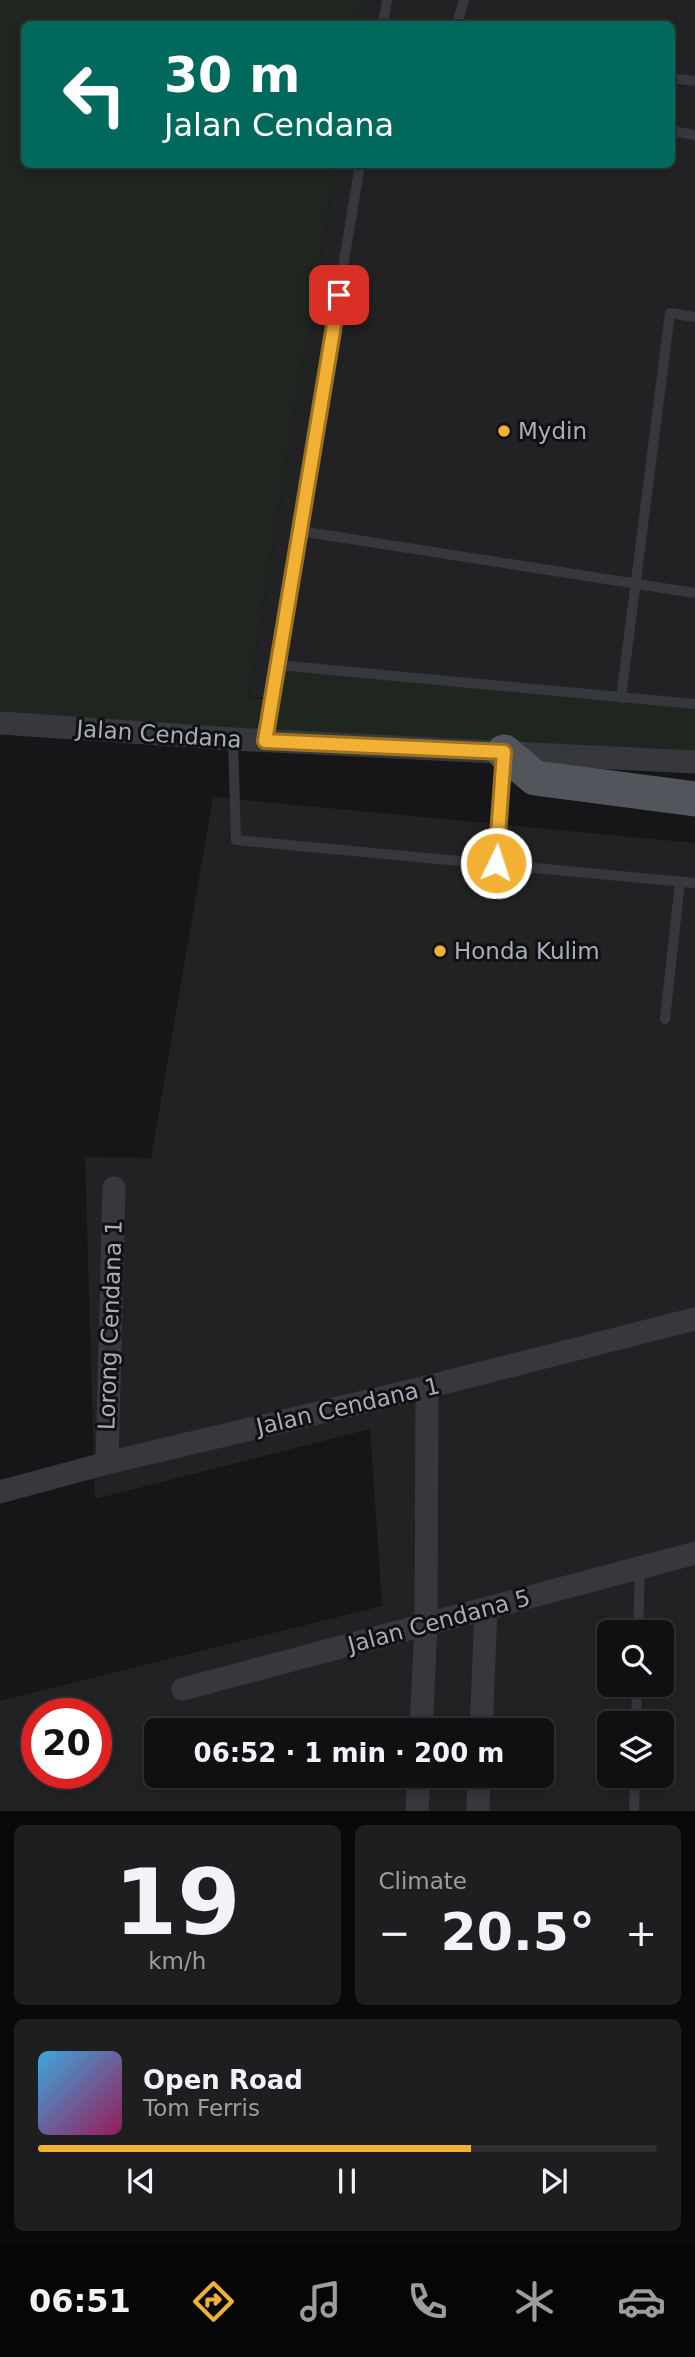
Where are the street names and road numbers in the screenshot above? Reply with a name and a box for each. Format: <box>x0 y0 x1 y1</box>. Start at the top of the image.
street label: Jalan Cendana <box>74 715 242 753</box>
street label: Lorong Cendana 1 <box>93 1220 127 1430</box>
street label: Jalan Cendana 1 <box>252 1372 442 1440</box>
street label: Jalan Cendana 5 <box>343 1584 533 1658</box>

